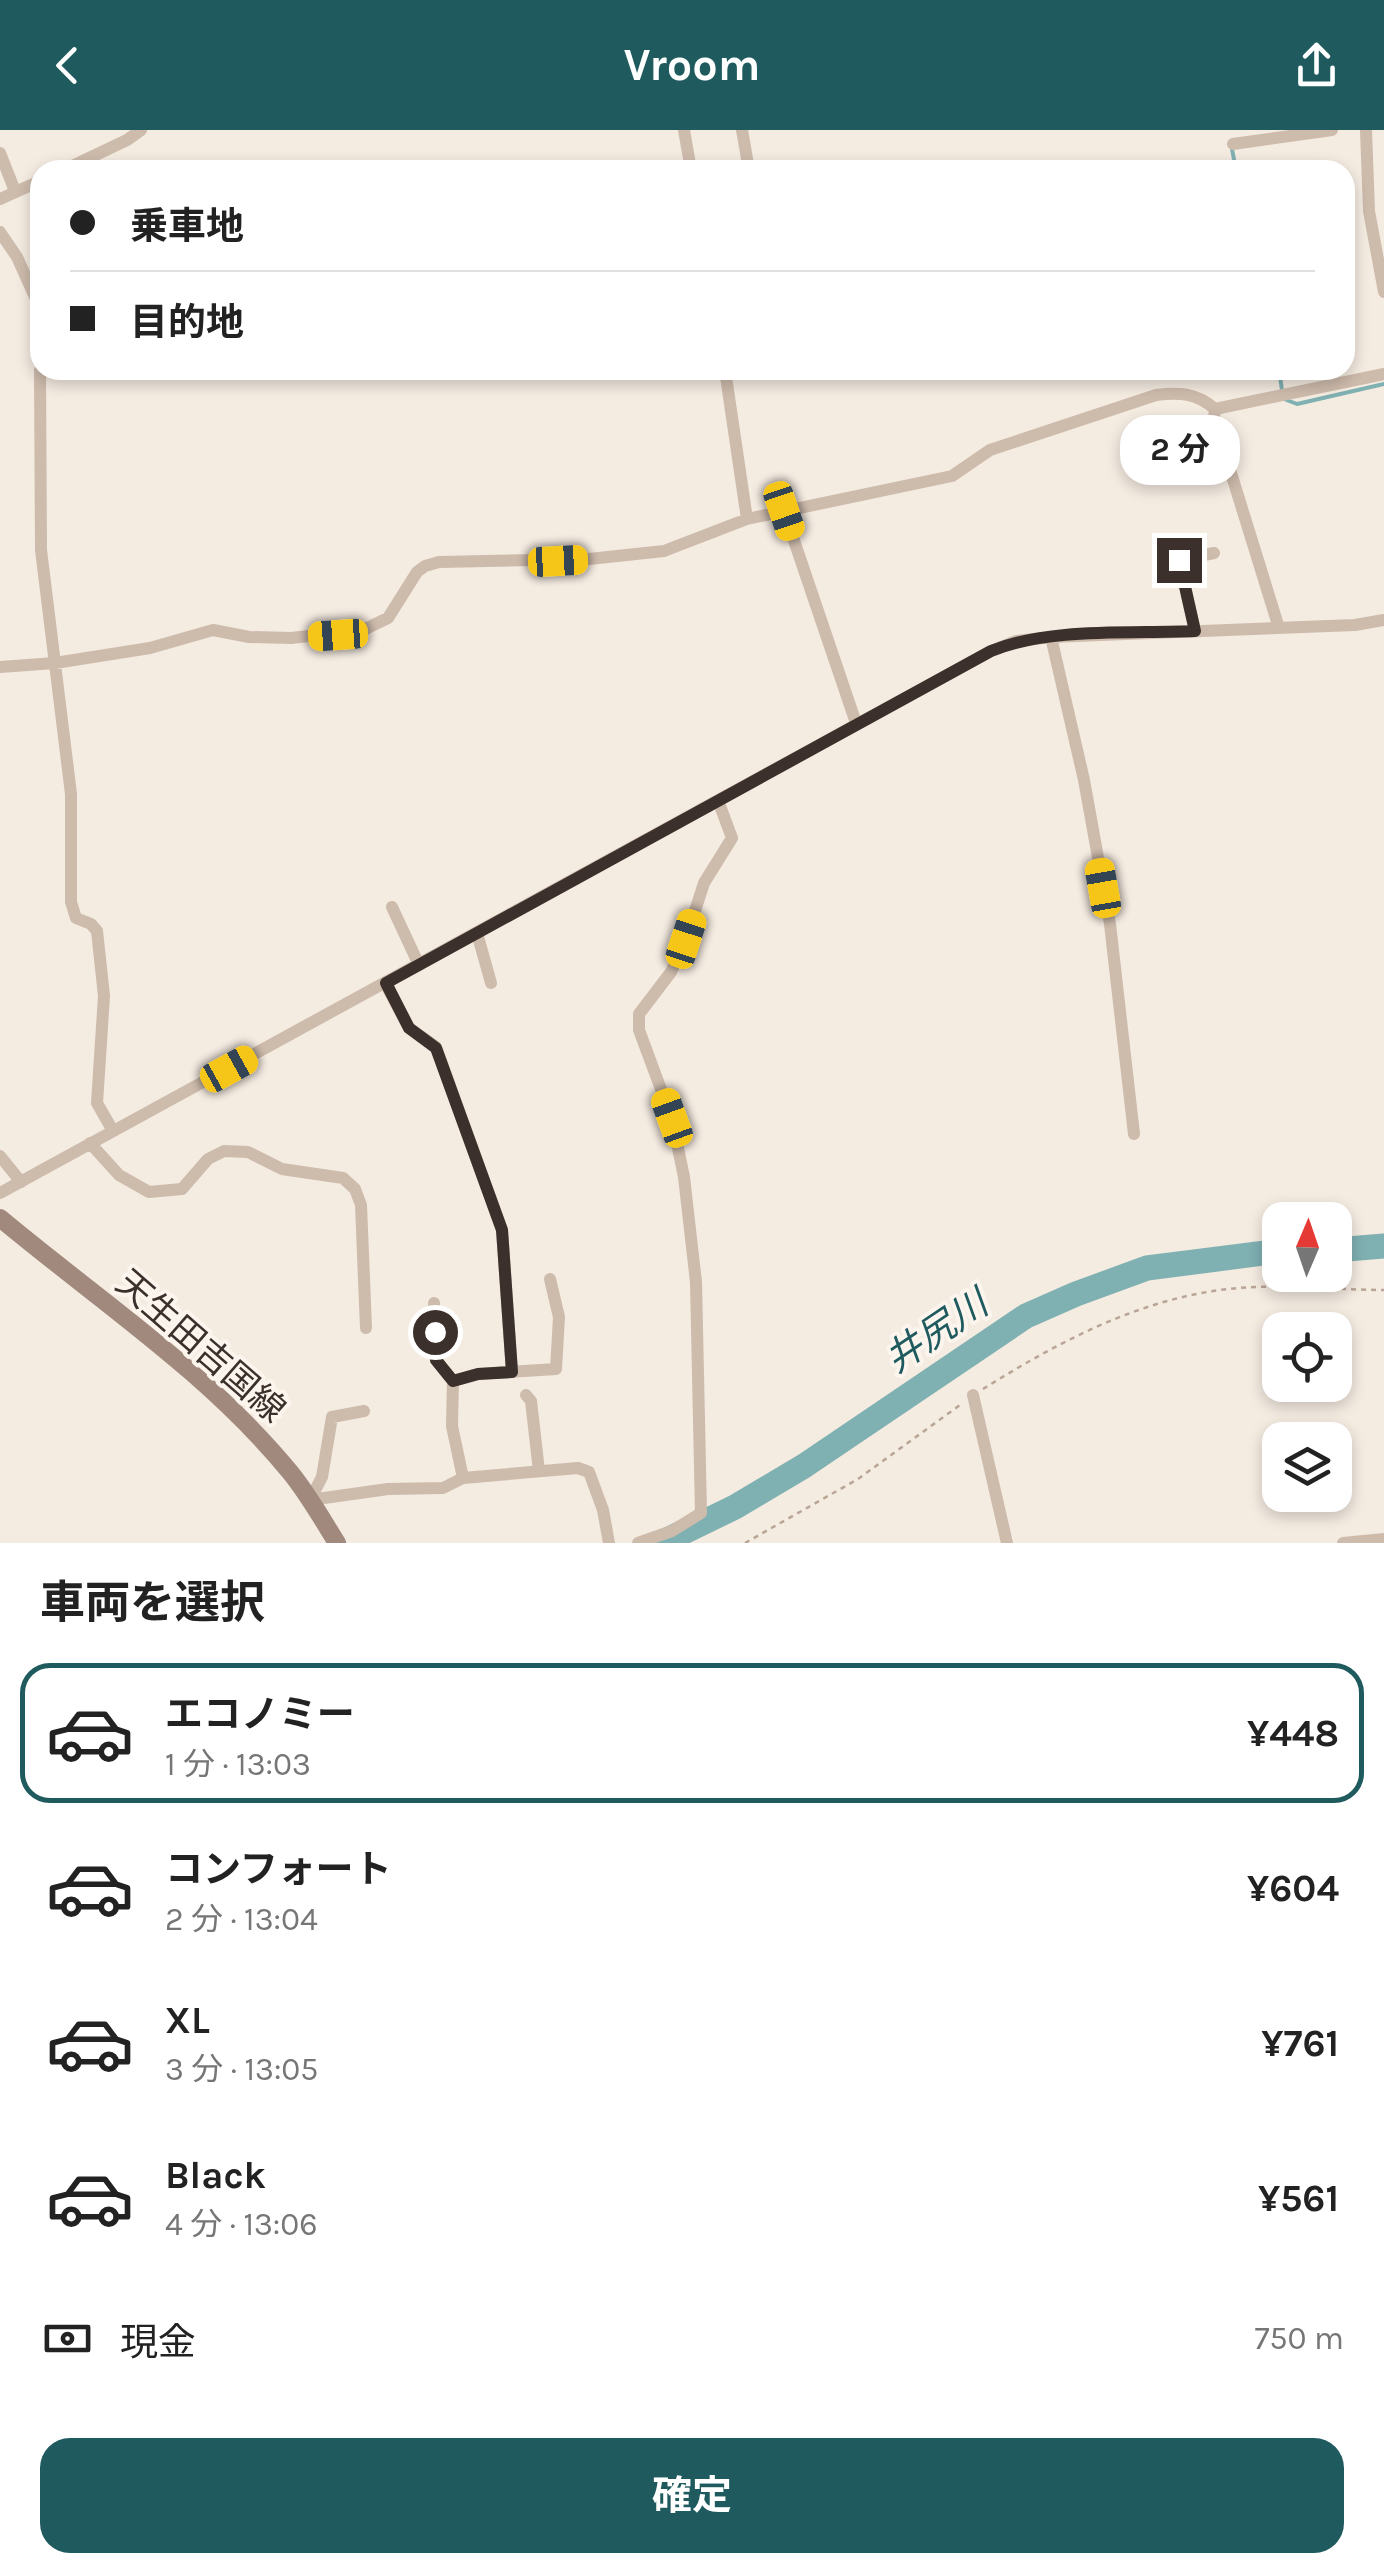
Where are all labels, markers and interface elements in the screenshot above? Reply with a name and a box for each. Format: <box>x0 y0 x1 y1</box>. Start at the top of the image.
icon: back <box>40 38 95 93</box>
icon: share <box>1289 38 1344 93</box>
text: Vroom <box>624 39 760 91</box>
text: 乗車地 <box>130 204 244 249</box>
text: 目的地 <box>130 300 244 345</box>
callout: 2 分 <box>1119 415 1239 485</box>
text: 2 分 <box>1150 431 1210 468</box>
car <box>760 478 808 544</box>
route end <box>1157 538 1202 583</box>
car <box>527 544 589 578</box>
car <box>307 618 369 652</box>
car <box>1083 856 1123 920</box>
car <box>662 906 710 972</box>
car <box>195 1041 263 1097</box>
car <box>648 1085 696 1151</box>
north arrow <box>1262 1202 1352 1292</box>
map controls <box>1262 1202 1352 1512</box>
street label: 天生田吉国線 <box>108 1262 293 1431</box>
water label: 井尻川 <box>876 1279 999 1382</box>
route start <box>413 1310 458 1355</box>
button: locate <box>1262 1312 1352 1402</box>
button: layers <box>1262 1422 1352 1512</box>
text: 車両を選択 <box>40 1577 265 1629</box>
icon: car <box>45 1688 135 1778</box>
text: エコノミー <box>165 1692 355 1737</box>
text: ¥448 <box>1247 1711 1339 1756</box>
text: 1 分 · 13:03 <box>165 1746 311 1783</box>
icon: car <box>45 1843 135 1933</box>
text: コンフォート <box>165 1847 392 1892</box>
text: ¥604 <box>1247 1866 1339 1911</box>
text: 2 分 · 13:04 <box>165 1901 318 1938</box>
icon: car <box>45 1998 135 2088</box>
text: XL <box>165 1998 210 2043</box>
text: ¥761 <box>1261 2021 1339 2066</box>
text: 3 分 · 13:05 <box>165 2051 318 2088</box>
icon: car <box>45 2153 135 2243</box>
text: Black <box>165 2153 266 2198</box>
text: ¥561 <box>1258 2176 1339 2221</box>
text: 4 分 · 13:06 <box>165 2206 318 2243</box>
icon: cash <box>40 2311 95 2366</box>
text: 現金 <box>120 2320 196 2365</box>
text: 750 m <box>1254 2320 1344 2357</box>
button: 確定 <box>40 2438 1344 2553</box>

